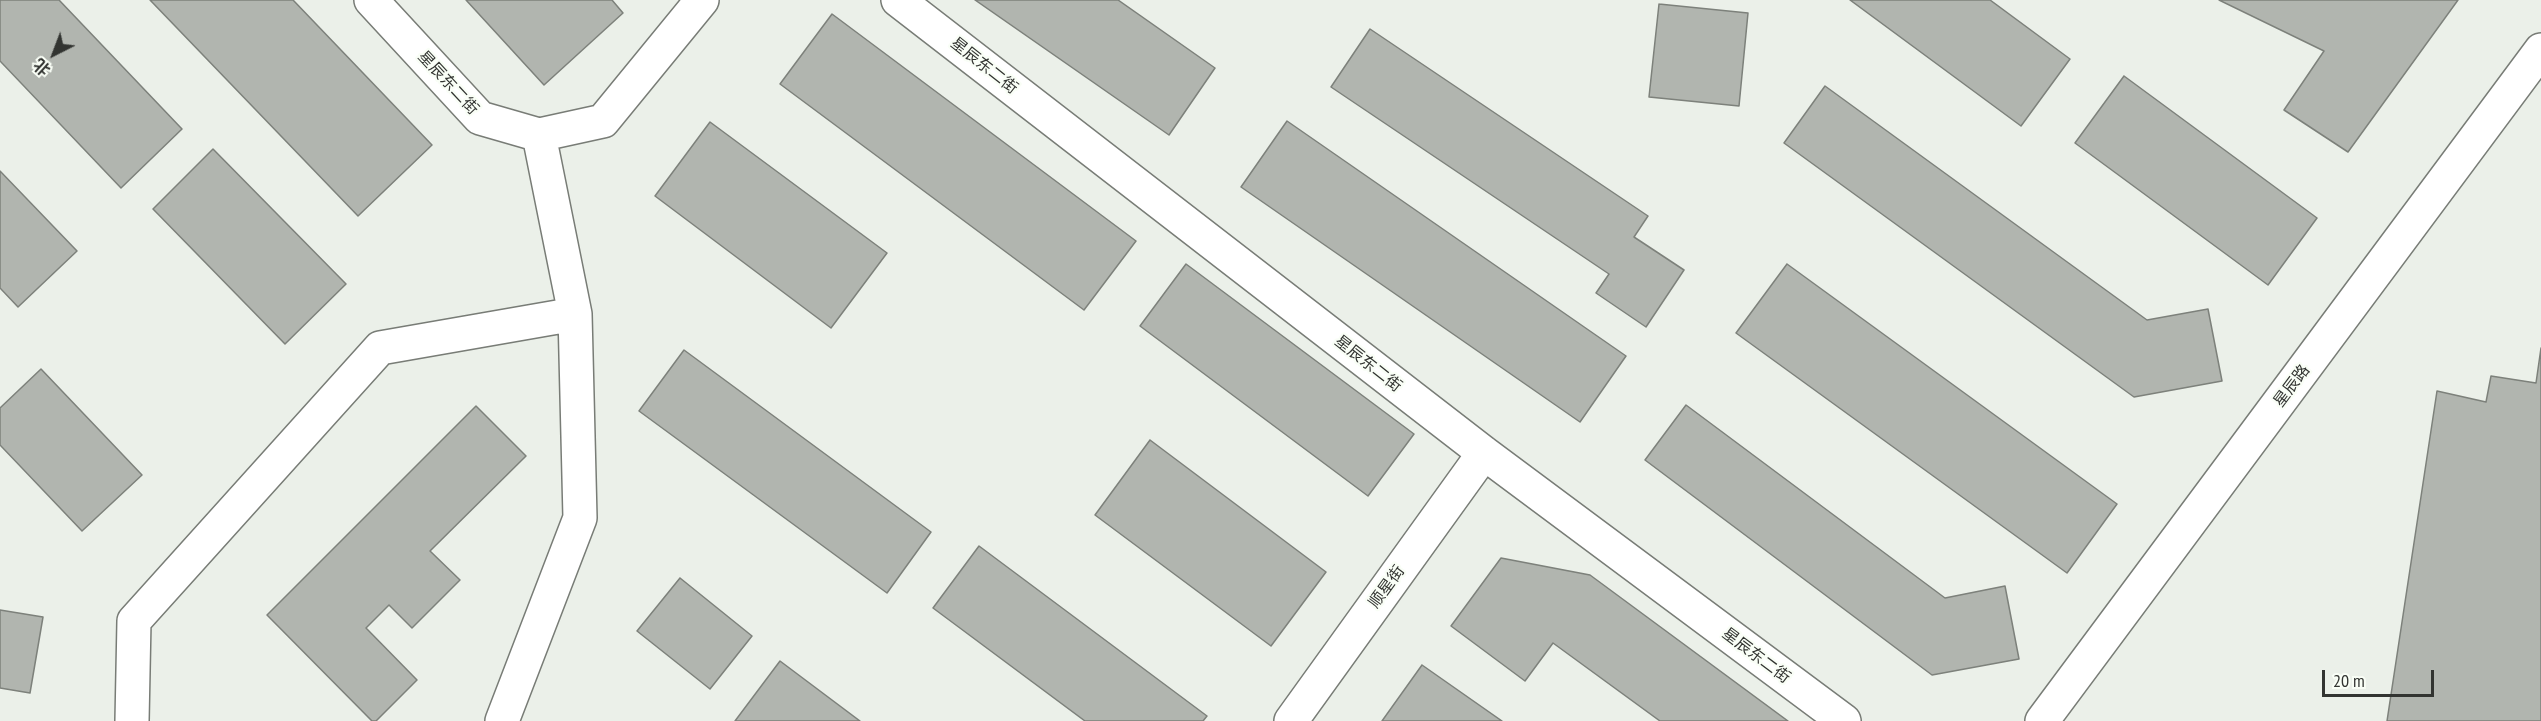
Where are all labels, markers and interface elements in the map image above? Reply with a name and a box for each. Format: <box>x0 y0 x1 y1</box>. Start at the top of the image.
north arrow <box>24 24 84 84</box>
street label: 星辰东二街 <box>947 34 1021 98</box>
street label: 星辰东二街 <box>414 47 482 119</box>
text: 北 <box>29 55 55 80</box>
street label: 星辰东二街 <box>1331 332 1405 396</box>
street label: 星辰路 <box>2270 361 2314 411</box>
street label: 顺星街 <box>1365 562 1409 612</box>
street label: 星辰东二街 <box>1718 624 1794 688</box>
scale bar <box>2325 658 2438 696</box>
text: 20 m <box>2333 669 2365 692</box>

